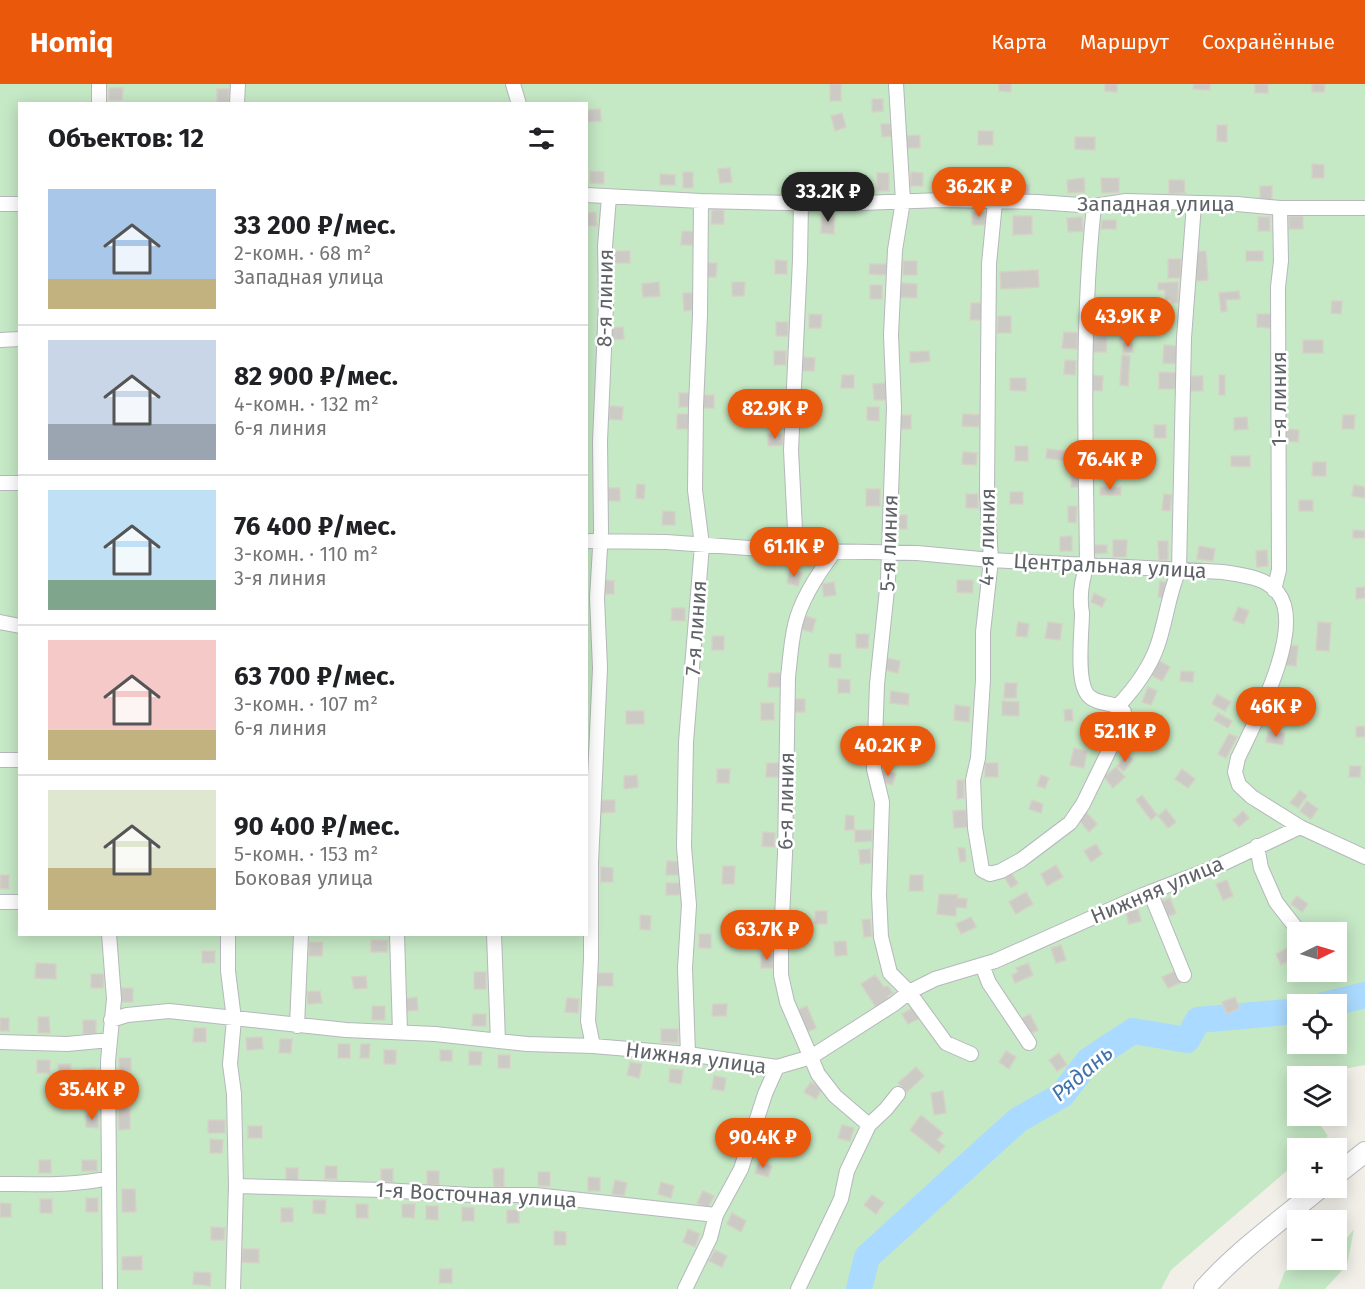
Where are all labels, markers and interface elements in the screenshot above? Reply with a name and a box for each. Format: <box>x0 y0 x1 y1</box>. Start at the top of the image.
text: Homiq <box>30 26 113 59</box>
text: Карта <box>991 29 1047 55</box>
text: Маршрут <box>1080 29 1169 55</box>
text: Сохранённые <box>1202 29 1335 55</box>
icon: filters <box>525 122 558 155</box>
text: Объектов: 12 <box>48 123 204 154</box>
pin: 36.2K ₽ <box>924 167 1034 218</box>
pin: 33.2K ₽ <box>773 172 883 223</box>
text: 36.2K ₽ <box>946 174 1012 198</box>
text: 33.2K ₽ <box>795 179 861 203</box>
street label: Западная улица <box>1077 191 1235 217</box>
text: 33 200 ₽/мес. <box>234 210 396 241</box>
icon: home <box>96 213 168 285</box>
text: 2-комн. · 68 m² <box>234 241 371 265</box>
street label: 8-я линия <box>591 249 619 347</box>
text: Западная улица <box>234 265 384 289</box>
pin: 43.9K ₽ <box>1073 297 1183 348</box>
text: 43.9K ₽ <box>1095 304 1161 328</box>
street label: 1-я линия <box>1266 351 1292 447</box>
text: 82 900 ₽/мес. <box>234 361 398 392</box>
icon: home <box>96 364 168 436</box>
pin: 82.9K ₽ <box>720 389 830 440</box>
text: 4-комн. · 132 m² <box>234 392 379 416</box>
text: 82.9K ₽ <box>742 396 808 420</box>
text: 6-я линия <box>234 416 327 440</box>
pin: 76.4K ₽ <box>1055 440 1165 491</box>
text: 76.4K ₽ <box>1077 447 1143 471</box>
street label: 4-я линия <box>973 488 1001 586</box>
street label: 5-я линия <box>874 494 904 592</box>
text: 76 400 ₽/мес. <box>234 511 396 542</box>
icon: home <box>96 514 168 586</box>
pin: 61.1K ₽ <box>739 527 849 578</box>
text: 61.1K ₽ <box>764 534 824 558</box>
text: 3-комн. · 110 m² <box>234 542 378 566</box>
street label: Центральная улица <box>1013 548 1207 584</box>
text: 3-я линия <box>234 566 326 590</box>
street label: 7-я линия <box>680 579 712 677</box>
text: 63 700 ₽/мес. <box>234 661 395 692</box>
icon: home <box>96 664 168 736</box>
pin: 46K ₽ <box>1234 687 1318 738</box>
text: 3-комн. · 107 m² <box>234 692 378 716</box>
text: 46K ₽ <box>1250 694 1302 718</box>
pin: 52.1K ₽ <box>1070 712 1180 763</box>
text: 6-я линия <box>234 716 327 740</box>
text: 52.1K ₽ <box>1094 719 1156 743</box>
pin: 40.2K ₽ <box>833 726 943 777</box>
text: 40.2K ₽ <box>854 733 922 757</box>
street label: 6-я линия <box>772 752 800 850</box>
text: 90 400 ₽/мес. <box>234 811 400 842</box>
icon: home <box>96 814 168 886</box>
text: 5-комн. · 153 m² <box>234 842 378 866</box>
street label: Нижняя улица <box>1087 850 1227 930</box>
text: Боковая улица <box>234 866 373 890</box>
pin: 63.7K ₽ <box>712 910 822 961</box>
text: 63.7K ₽ <box>735 917 799 941</box>
north arrow <box>1287 922 1347 982</box>
map controls <box>1287 922 1347 1270</box>
button: locate <box>1287 994 1347 1054</box>
street label: Нижняя улица <box>624 1036 768 1080</box>
water label: Рядань <box>1046 1039 1118 1107</box>
button: layers <box>1287 1066 1347 1126</box>
pin: 35.4K ₽ <box>37 1070 147 1121</box>
text: 35.4K ₽ <box>59 1077 125 1101</box>
pin: 90.4K ₽ <box>708 1118 818 1169</box>
text: 90.4K ₽ <box>729 1125 797 1149</box>
button: + <box>1287 1138 1347 1198</box>
street label: 1-я Восточная улица <box>375 1177 577 1213</box>
button: − <box>1287 1210 1347 1270</box>

